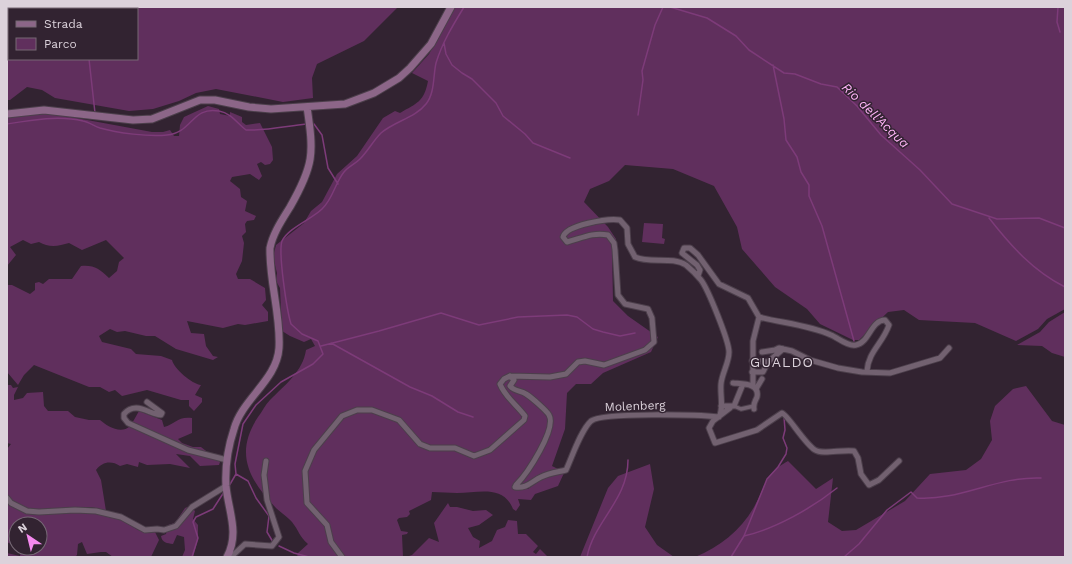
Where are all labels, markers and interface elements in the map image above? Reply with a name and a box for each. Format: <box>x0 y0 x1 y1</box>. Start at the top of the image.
legend <box>8 8 138 60</box>
text: Strada <box>44 17 83 31</box>
text: Parco <box>44 37 77 51</box>
water label: Rio dell'Acqua <box>839 80 912 151</box>
district label: GUALDO <box>750 354 814 370</box>
street label: Molenberg <box>604 398 666 414</box>
north arrow <box>8 516 48 556</box>
text: N <box>15 521 30 536</box>

